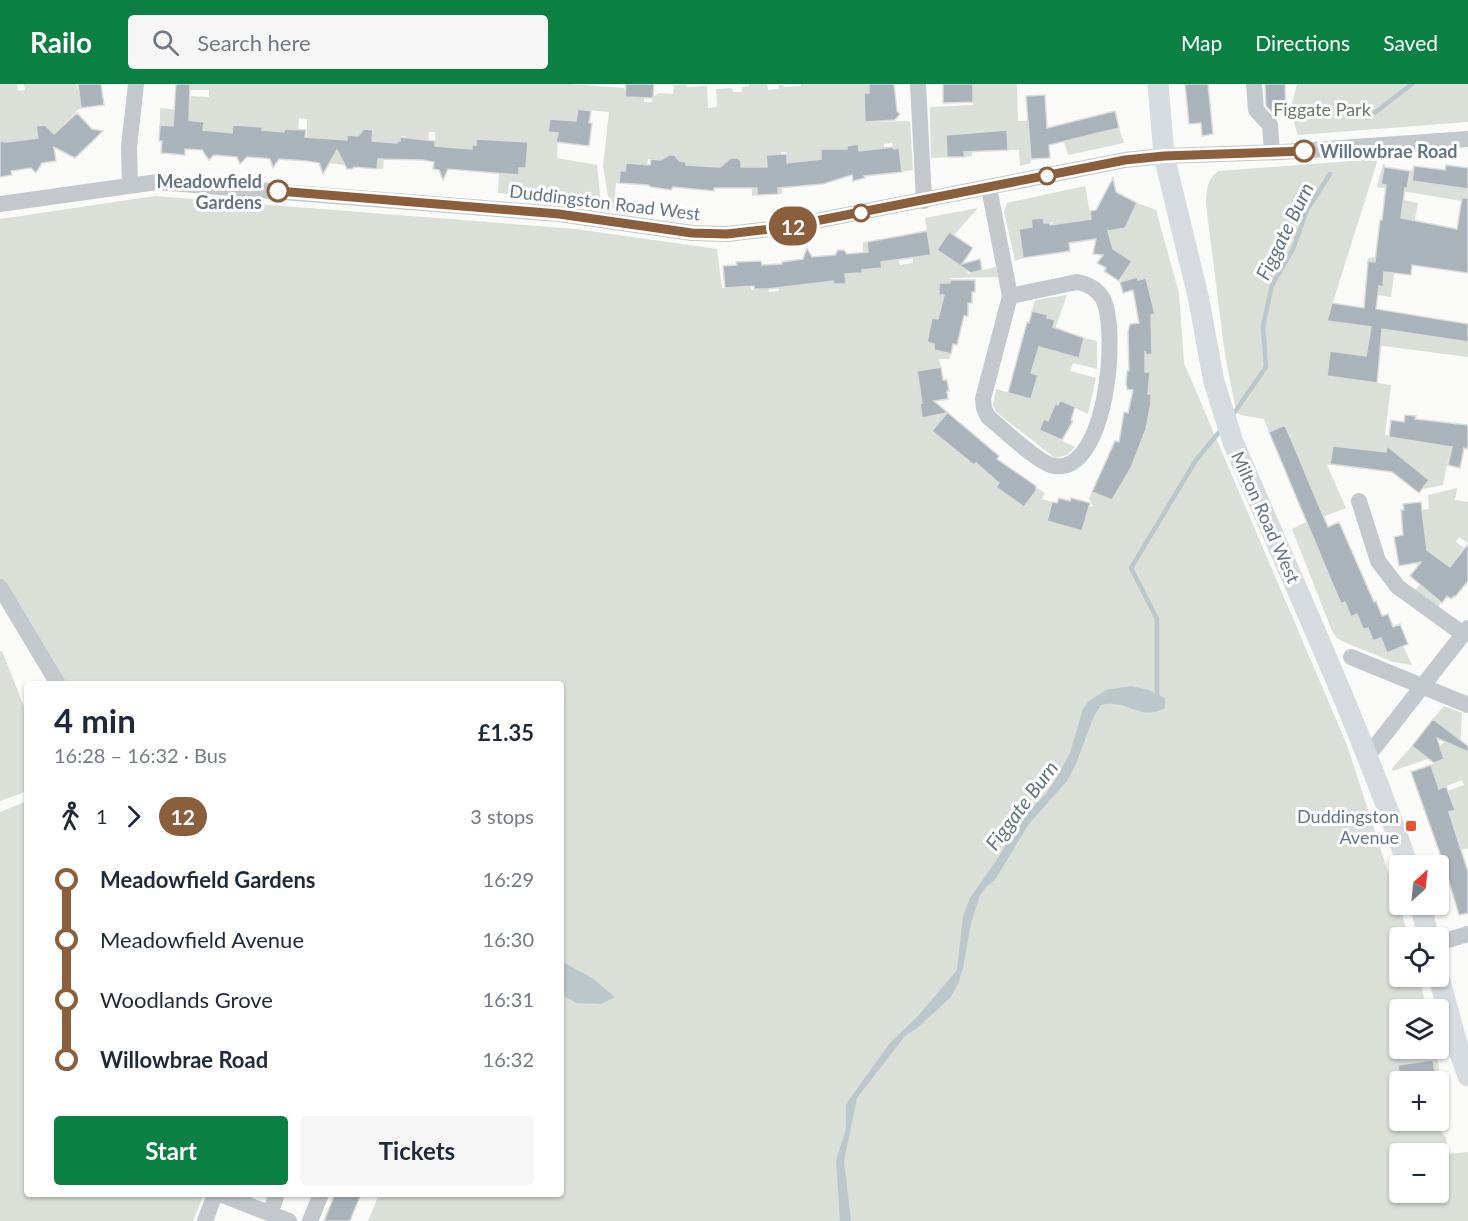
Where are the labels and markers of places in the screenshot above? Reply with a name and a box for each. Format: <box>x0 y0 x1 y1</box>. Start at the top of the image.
marker: Willowbrae Road <box>1293 140 1315 162</box>
place label: Willowbrae Road <box>1320 140 1458 162</box>
unlabelled marker <box>1038 167 1056 185</box>
place label: Meadowfield Gardens <box>157 170 262 213</box>
marker: Meadowfield Gardens <box>267 180 289 202</box>
unlabelled marker <box>852 204 870 222</box>
place label: Duddingston Avenue <box>1297 805 1399 848</box>
marker: Duddingston Avenue <box>1404 819 1418 833</box>

